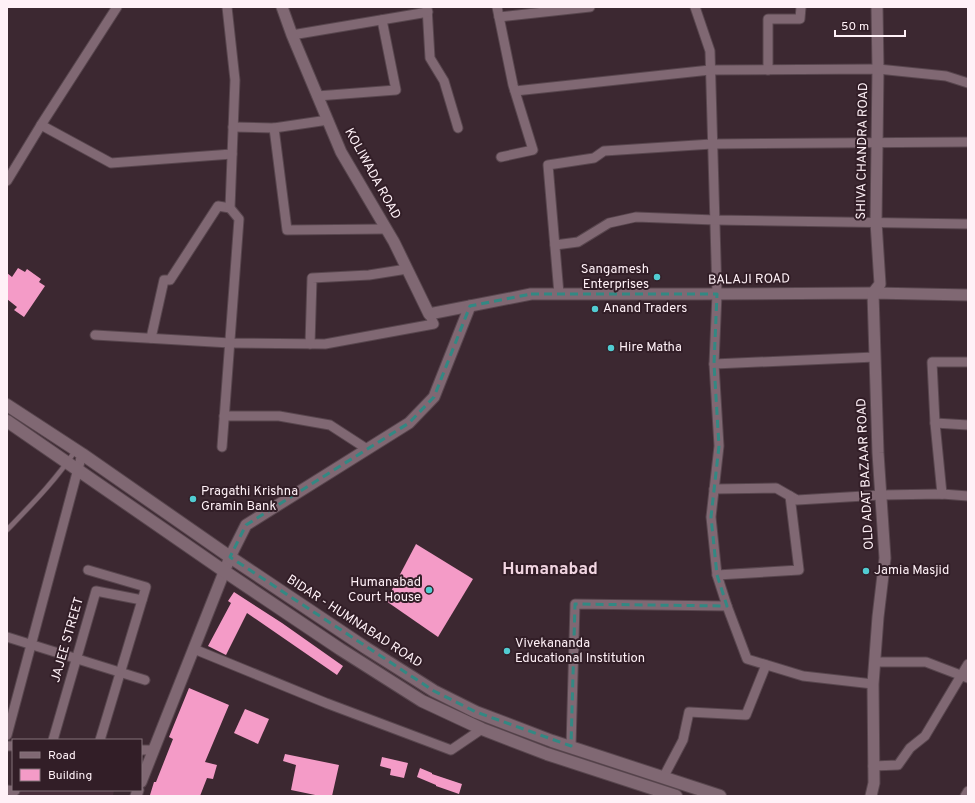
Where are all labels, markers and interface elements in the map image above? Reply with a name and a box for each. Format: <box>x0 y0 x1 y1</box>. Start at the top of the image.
scale bar <box>835 12 905 38</box>
text: 50 m <box>841 19 869 35</box>
street label: SHIVA CHANDRA ROAD <box>854 82 872 220</box>
street label: KOLIWADA ROAD <box>340 126 404 222</box>
place label: Sangamesh Enterprises <box>581 262 649 293</box>
street label: BALAJI ROAD <box>708 271 790 289</box>
marker: Sangamesh Enterprises <box>652 272 662 282</box>
place label: Anand Traders <box>603 301 687 317</box>
marker: Anand Traders <box>590 304 600 314</box>
place label: Hire Matha <box>619 340 682 356</box>
marker: Hire Matha <box>606 343 616 353</box>
street label: OLD ADAT BAZAAR ROAD <box>854 398 878 550</box>
place label: Pragathi Krishna Gramin Bank <box>201 484 298 515</box>
marker: Pragathi Krishna Gramin Bank <box>188 494 198 504</box>
district label: Humanabad <box>502 559 598 581</box>
place label: Jamia Masjid <box>874 563 949 579</box>
marker: Jamia Masjid <box>861 566 871 576</box>
street label: BIDAR - HUMNABAD ROAD <box>283 572 425 672</box>
place label: Humanabad Court House <box>348 575 421 606</box>
marker: Humanabad Court House <box>424 585 434 595</box>
street label: JAJEE STREET <box>48 596 88 684</box>
place label: Vivekananda Educational Institution <box>515 636 645 667</box>
marker: Vivekananda Educational Institution <box>502 646 512 656</box>
legend <box>12 739 142 791</box>
text: Road <box>48 748 76 764</box>
text: Building <box>48 768 92 784</box>

